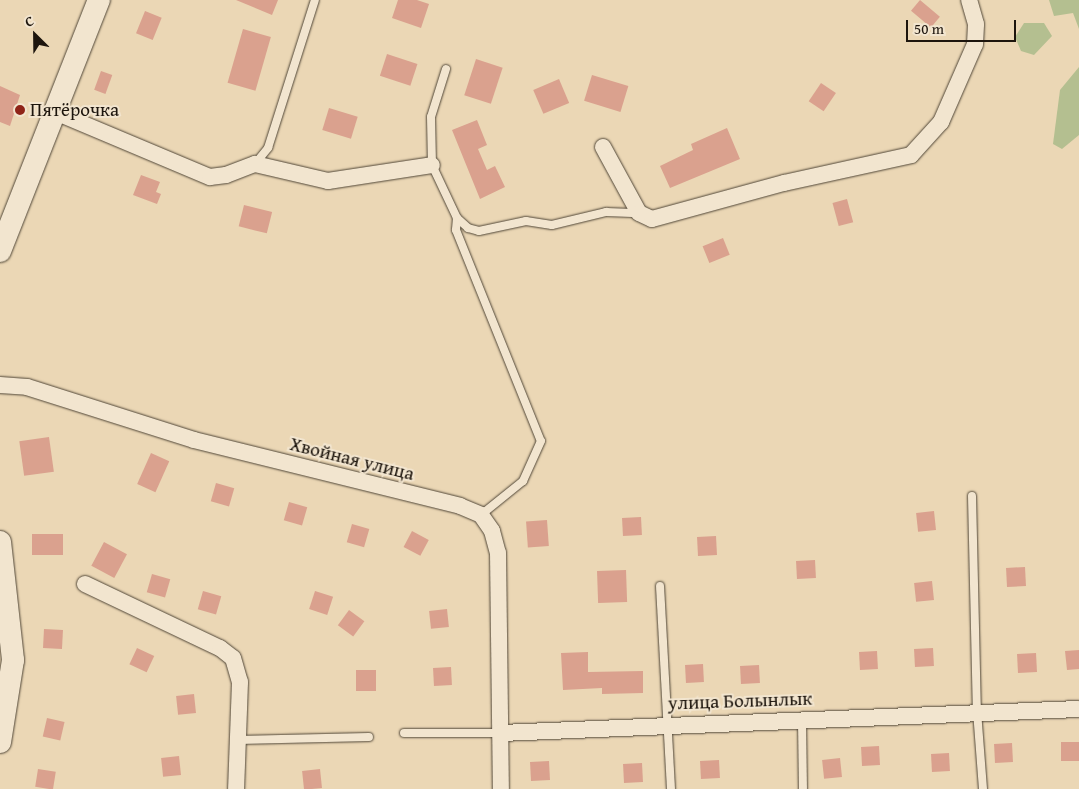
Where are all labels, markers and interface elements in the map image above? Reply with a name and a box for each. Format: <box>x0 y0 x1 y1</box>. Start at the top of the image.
north arrow <box>10 10 60 60</box>
text: С <box>22 10 37 32</box>
scale bar <box>909 10 1019 42</box>
text: 50 m <box>914 18 944 39</box>
place label: Пятёрочка <box>30 99 119 121</box>
marker: Пятёрочка <box>14 104 26 116</box>
street label: Хвойная улица <box>288 433 416 485</box>
street label: улица Болынлык <box>667 687 813 715</box>

